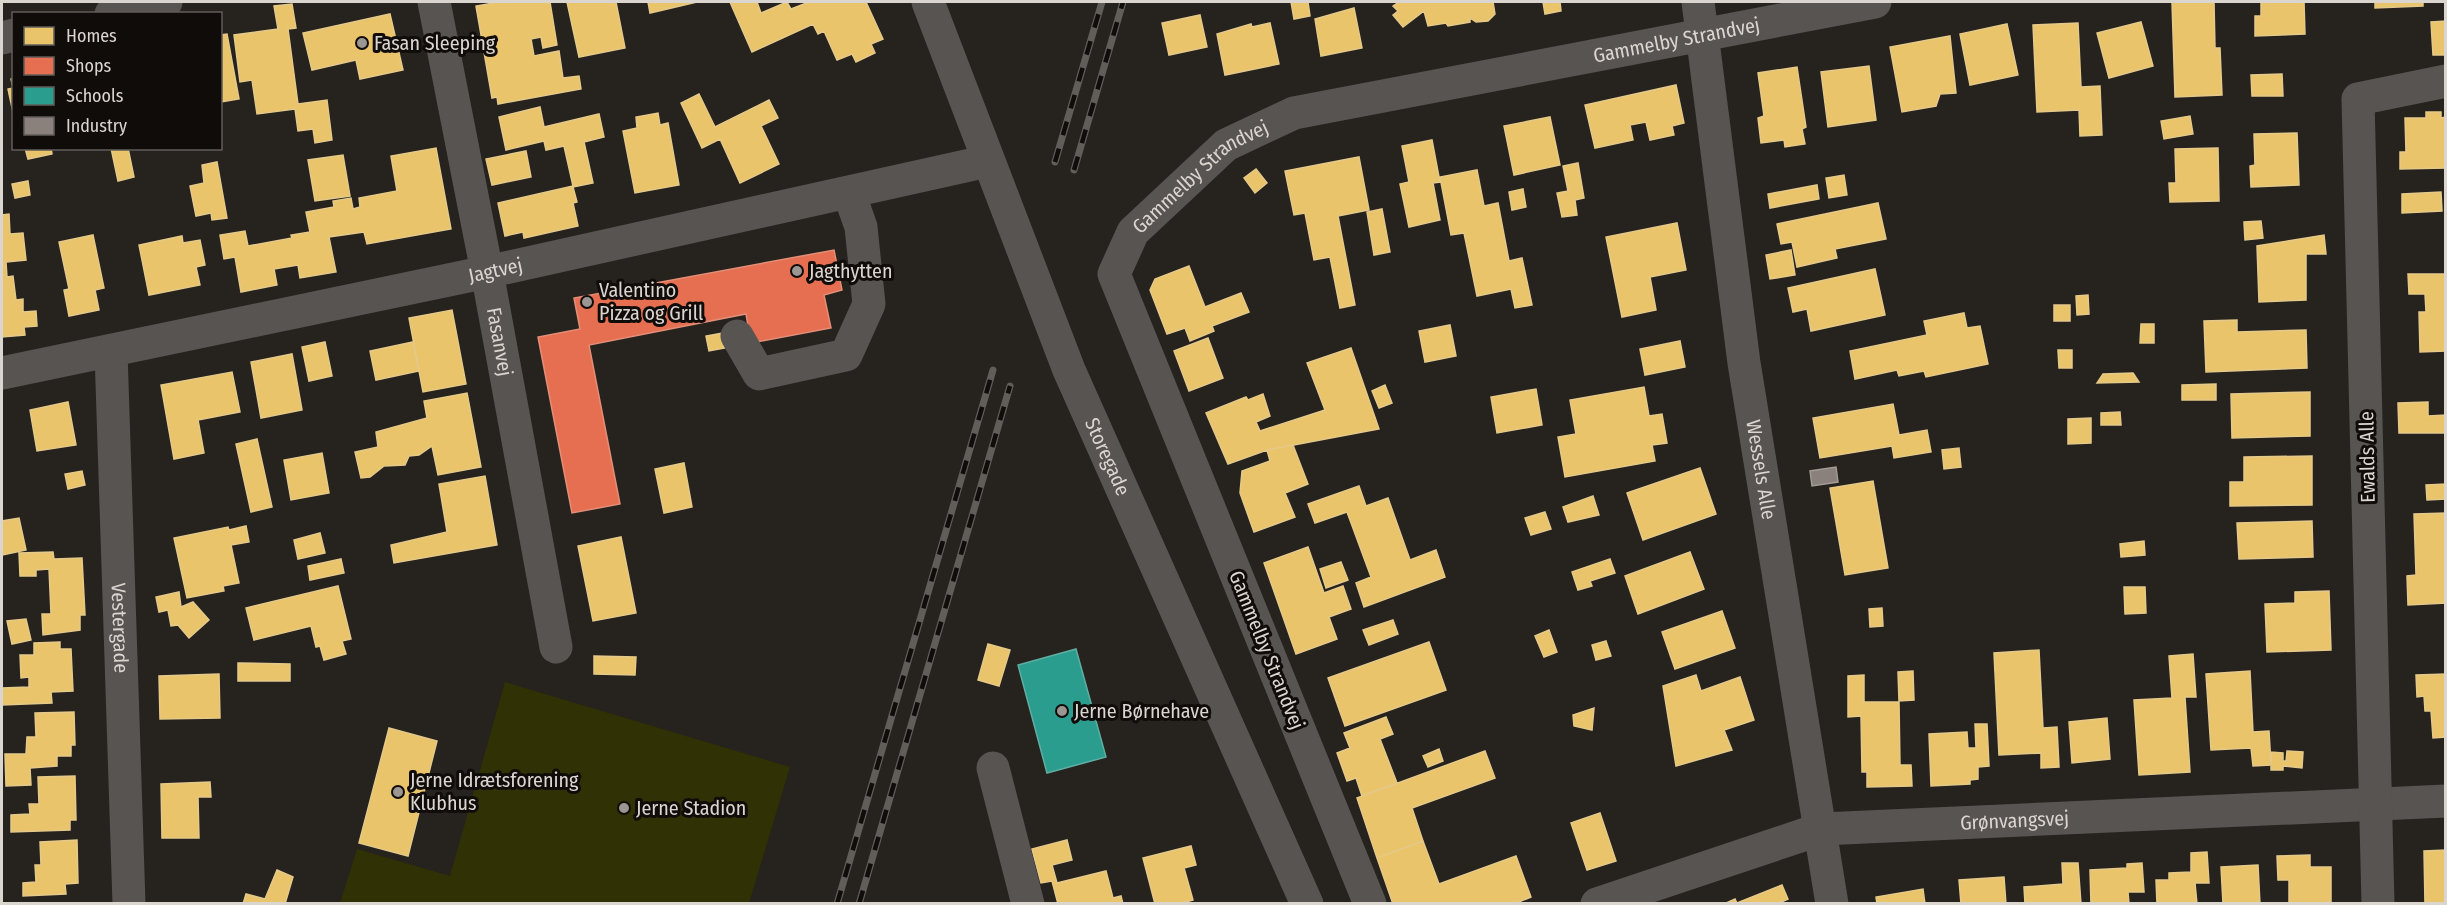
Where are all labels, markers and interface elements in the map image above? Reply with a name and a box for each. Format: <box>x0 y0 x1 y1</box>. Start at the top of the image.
legend <box>12 12 222 150</box>
street label: Gammelby Strandvej <box>1591 12 1762 68</box>
text: Homes <box>66 25 117 47</box>
place label: Fasan Sleeping <box>374 31 496 55</box>
marker: Fasan Sleeping <box>355 36 369 50</box>
text: Shops <box>66 55 111 77</box>
text: Schools <box>66 85 124 107</box>
text: Industry <box>66 115 127 137</box>
street label: Gammelby Strandvej <box>1127 115 1272 238</box>
street label: Jagtvej <box>466 253 525 288</box>
place label: Jagthytten <box>809 259 893 283</box>
marker: Jagthytten <box>790 264 804 278</box>
place label: Valentino Pizza og Grill <box>599 278 703 325</box>
marker: Valentino Pizza og Grill <box>580 295 594 309</box>
street label: Fasanvej <box>482 305 518 378</box>
street label: Ewalds Alle <box>2354 411 2380 503</box>
street label: Storegade <box>1080 414 1135 499</box>
street label: Wessels Alle <box>1741 418 1781 521</box>
street label: Gammelby Strandvej <box>1224 567 1310 733</box>
street label: Vestergade <box>107 582 133 673</box>
place label: Jerne Børnehave <box>1074 699 1209 723</box>
marker: Jerne Børnehave <box>1055 704 1069 718</box>
place label: Jerne Idrætsforening Klubhus <box>410 768 579 815</box>
marker: Jerne Idrætsforening Klubhus <box>391 785 405 799</box>
place label: Jerne Stadion <box>636 796 746 820</box>
marker: Jerne Stadion <box>617 801 631 815</box>
street label: Grønvangsvej <box>1960 806 2070 835</box>

